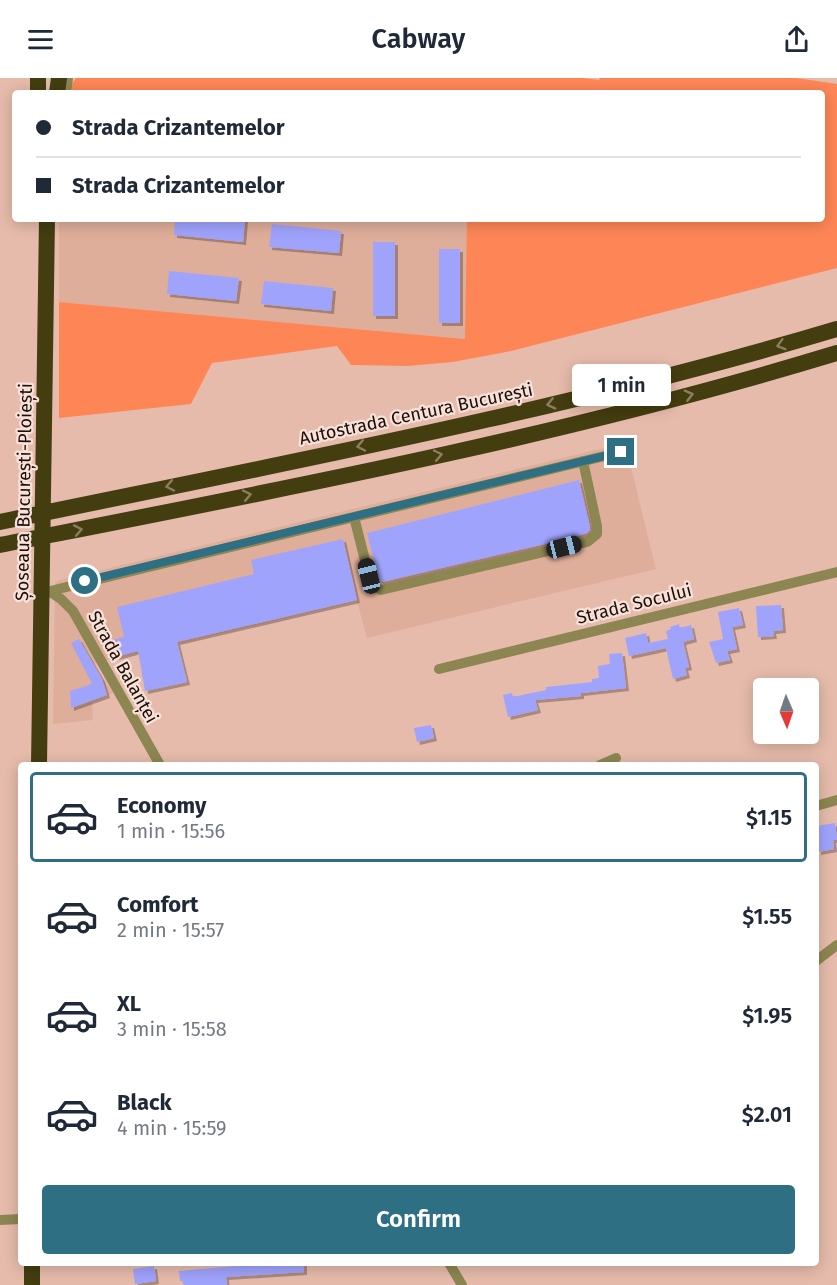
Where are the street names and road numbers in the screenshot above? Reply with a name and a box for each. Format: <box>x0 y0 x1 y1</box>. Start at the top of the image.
street label: Autostrada Centura București <box>297 378 535 451</box>
street label: Șoseaua București-Ploiești <box>11 383 38 601</box>
street label: Strada Socului <box>574 579 694 629</box>
street label: Strada Balanței <box>82 607 163 727</box>

